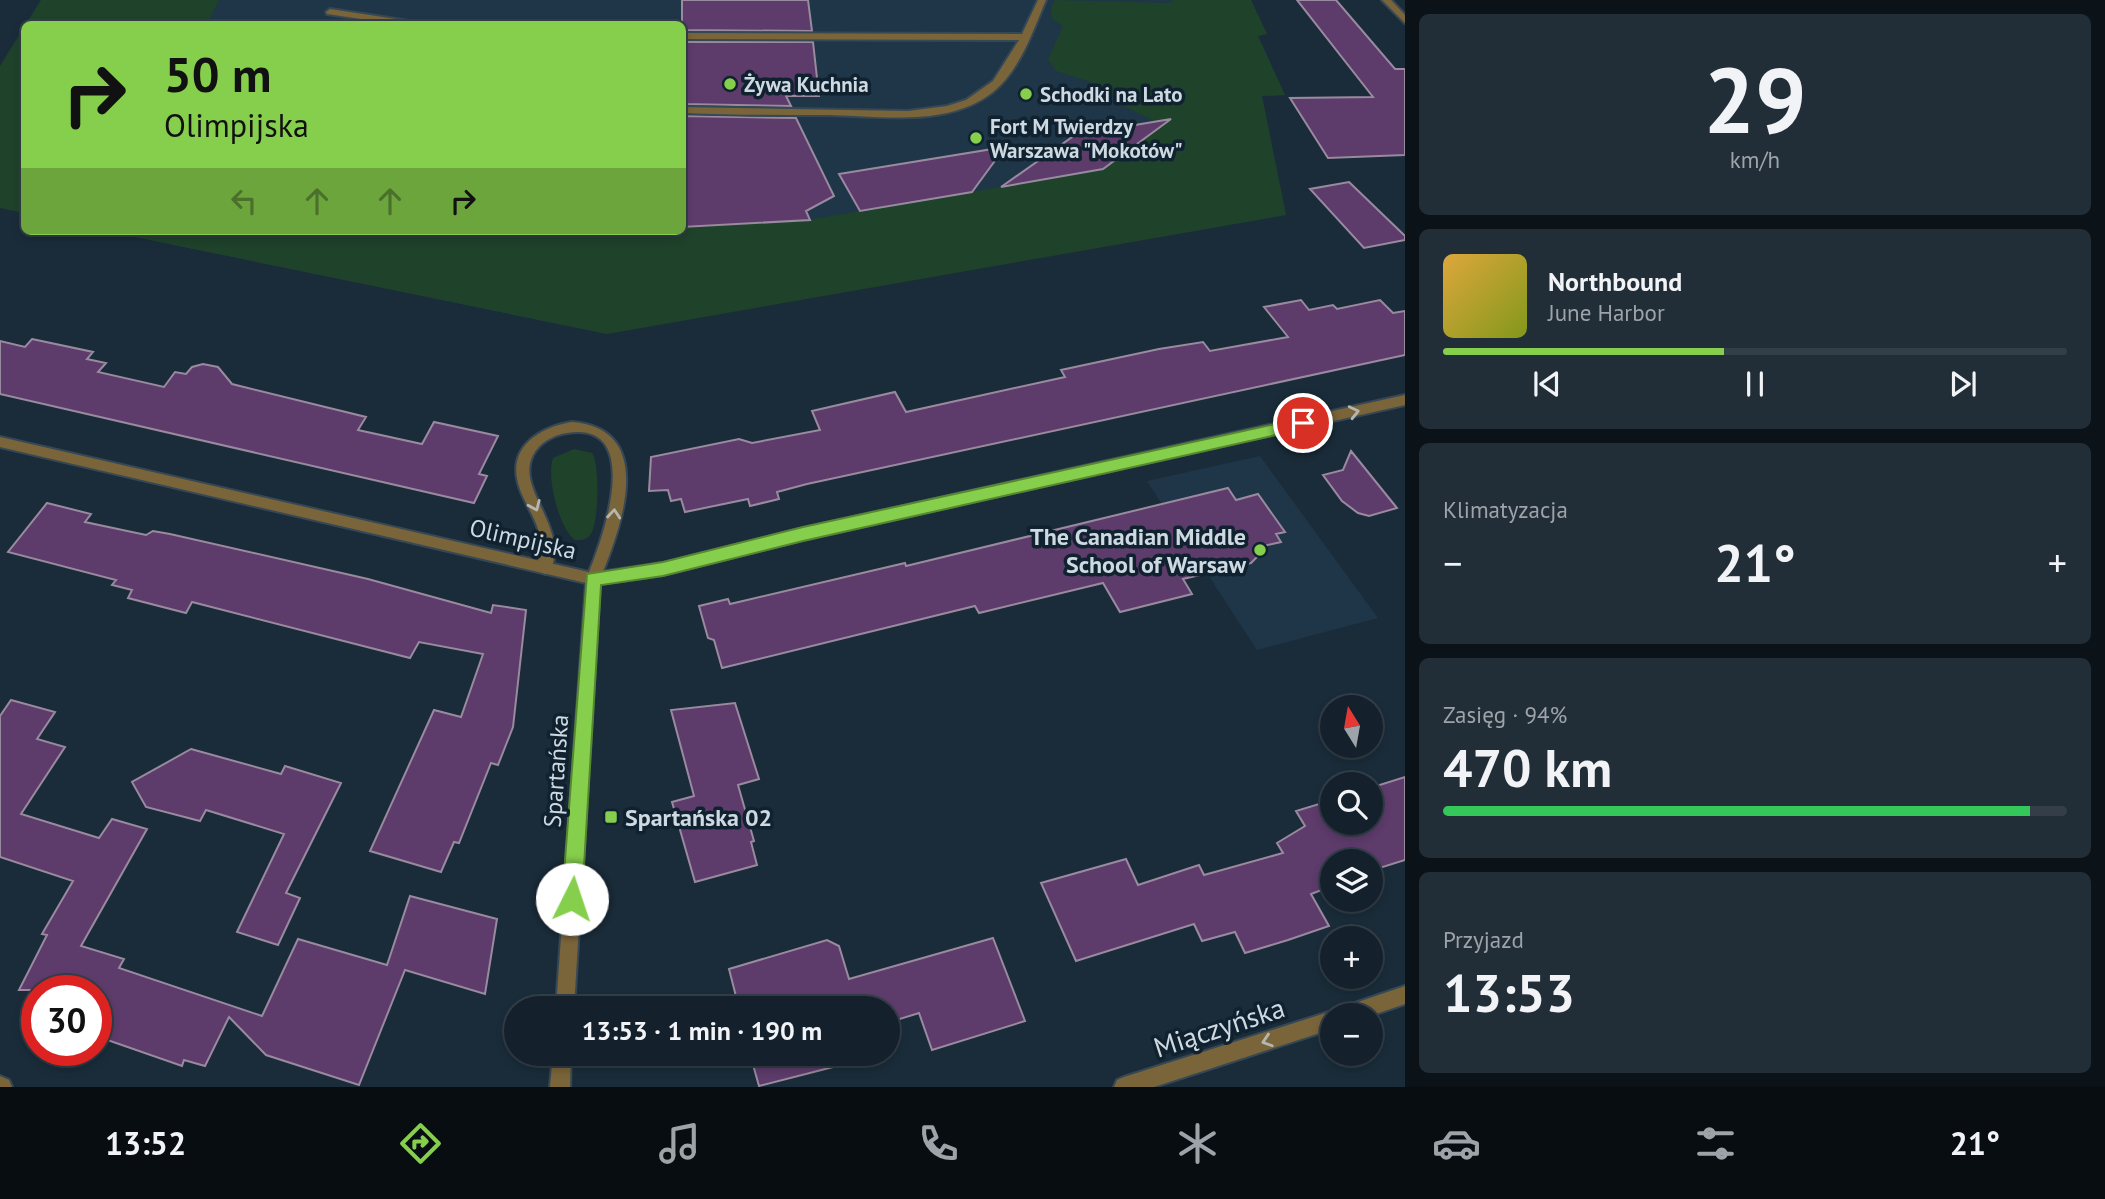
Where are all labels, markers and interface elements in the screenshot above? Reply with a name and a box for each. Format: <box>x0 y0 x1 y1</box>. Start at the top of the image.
text: 29 <box>1703 40 1807 158</box>
text: 50 m <box>164 42 271 106</box>
icon: right <box>49 49 140 140</box>
place label: Żywa Kuchnia <box>744 71 869 98</box>
marker: Żywa Kuchnia <box>722 76 738 92</box>
place label: Schodki na Lato <box>1040 81 1182 108</box>
marker: Schodki na Lato <box>1018 86 1034 102</box>
text: Olimpijska <box>164 104 309 146</box>
place label: Fort M Twierdzy Warszawa "Mokotów" <box>990 113 1183 164</box>
marker: Fort M Twierdzy Warszawa "Mokotów" <box>968 130 984 146</box>
text: km/h <box>1730 145 1780 174</box>
icon: left <box>225 182 263 220</box>
icon: ahead <box>298 182 336 220</box>
icon: ahead <box>371 182 409 220</box>
icon: right <box>444 182 482 220</box>
text: Northbound <box>1548 265 1682 298</box>
text: June Harbor <box>1548 298 1665 327</box>
icon: previous <box>1528 365 1566 403</box>
icon: pause <box>1736 365 1774 403</box>
icon: next <box>1944 365 1982 403</box>
pin <box>1273 393 1333 453</box>
icon: arrive <box>1284 404 1322 442</box>
one-way arrow <box>1348 406 1360 420</box>
text: Klimatyzacja <box>1443 495 1568 524</box>
one-way arrow <box>526 499 540 511</box>
one-way arrow <box>607 509 622 520</box>
street label: Olimpijska <box>467 512 579 566</box>
place label: The Canadian Middle School of Warsaw <box>1030 521 1247 580</box>
text: 21° <box>1714 529 1796 596</box>
text: − <box>1443 538 1462 587</box>
text: + <box>2048 538 2067 587</box>
marker: The Canadian Middle School of Warsaw <box>1252 542 1268 558</box>
north arrow <box>1320 695 1382 758</box>
map controls <box>1320 695 1383 1066</box>
text: Zasięg · 94% <box>1443 700 1567 729</box>
street label: Spartańska <box>537 713 575 829</box>
text: 470 km <box>1443 734 1612 801</box>
button: search <box>1320 772 1383 835</box>
place label: Spartańska 02 <box>625 802 772 833</box>
marker: Spartańska 02 <box>603 809 619 825</box>
button: layers <box>1320 849 1383 912</box>
position arrow <box>535 862 609 936</box>
text: Przyjazd <box>1443 925 1524 954</box>
button: + <box>1320 926 1383 989</box>
text: 13:53 <box>1443 959 1575 1026</box>
speed limit sign: 30 <box>21 975 112 1066</box>
street label: Miączyńska <box>1149 988 1289 1066</box>
button: − <box>1320 1003 1383 1066</box>
text: 13:53 · 1 min · 190 m <box>582 1014 822 1047</box>
one-way arrow <box>1261 1033 1274 1047</box>
icon: directions <box>396 1119 445 1168</box>
icon: music <box>655 1119 704 1168</box>
icon: phone <box>914 1119 963 1168</box>
icon: climate <box>1173 1119 1222 1168</box>
icon: car <box>1432 1119 1481 1168</box>
icon: filters <box>1691 1119 1740 1168</box>
text: 13:52 <box>105 1122 186 1164</box>
text: 21° <box>1950 1122 2000 1164</box>

